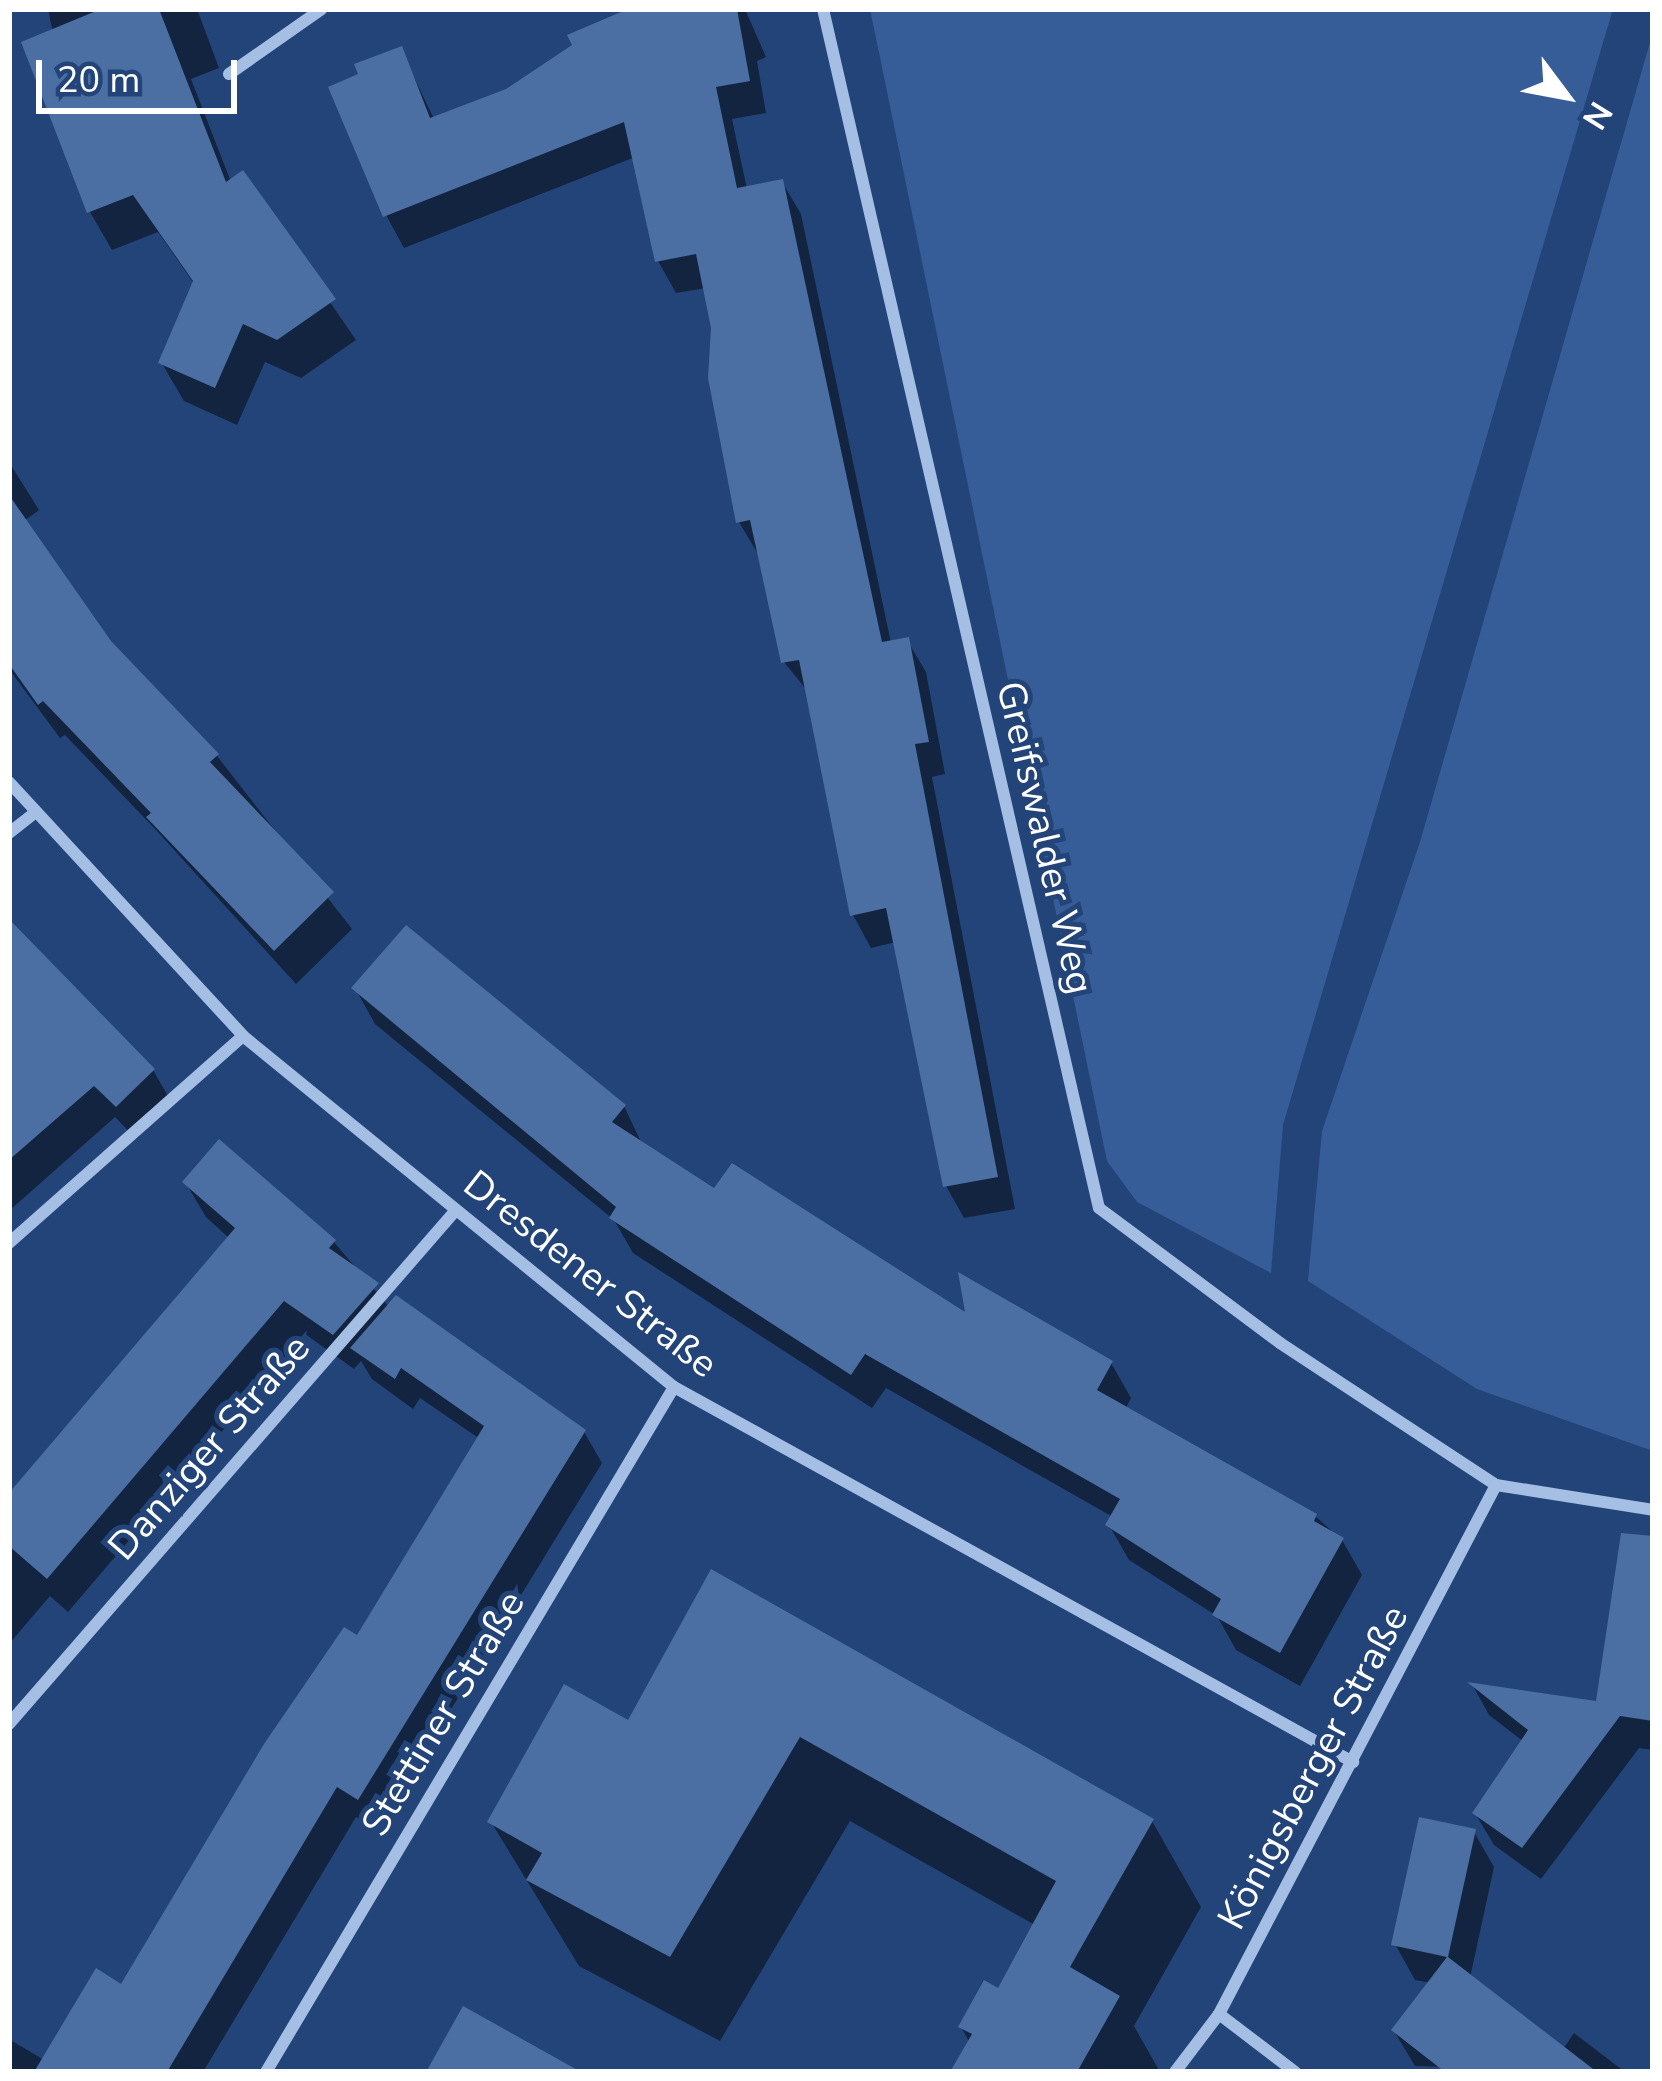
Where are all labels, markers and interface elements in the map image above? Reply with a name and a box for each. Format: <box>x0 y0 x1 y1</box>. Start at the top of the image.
scale bar <box>42 36 243 110</box>
north arrow <box>1506 36 1626 156</box>
text: 20 m <box>57 56 140 105</box>
text: N <box>1571 93 1623 138</box>
street label: Greifswalder Weg <box>985 677 1103 999</box>
street label: Dresdener Straße <box>454 1161 726 1389</box>
street label: Danziger Straße <box>99 1326 321 1570</box>
street label: Stettiner Straße <box>352 1583 536 1845</box>
street label: Königsberger Straße <box>1209 1598 1419 1938</box>

